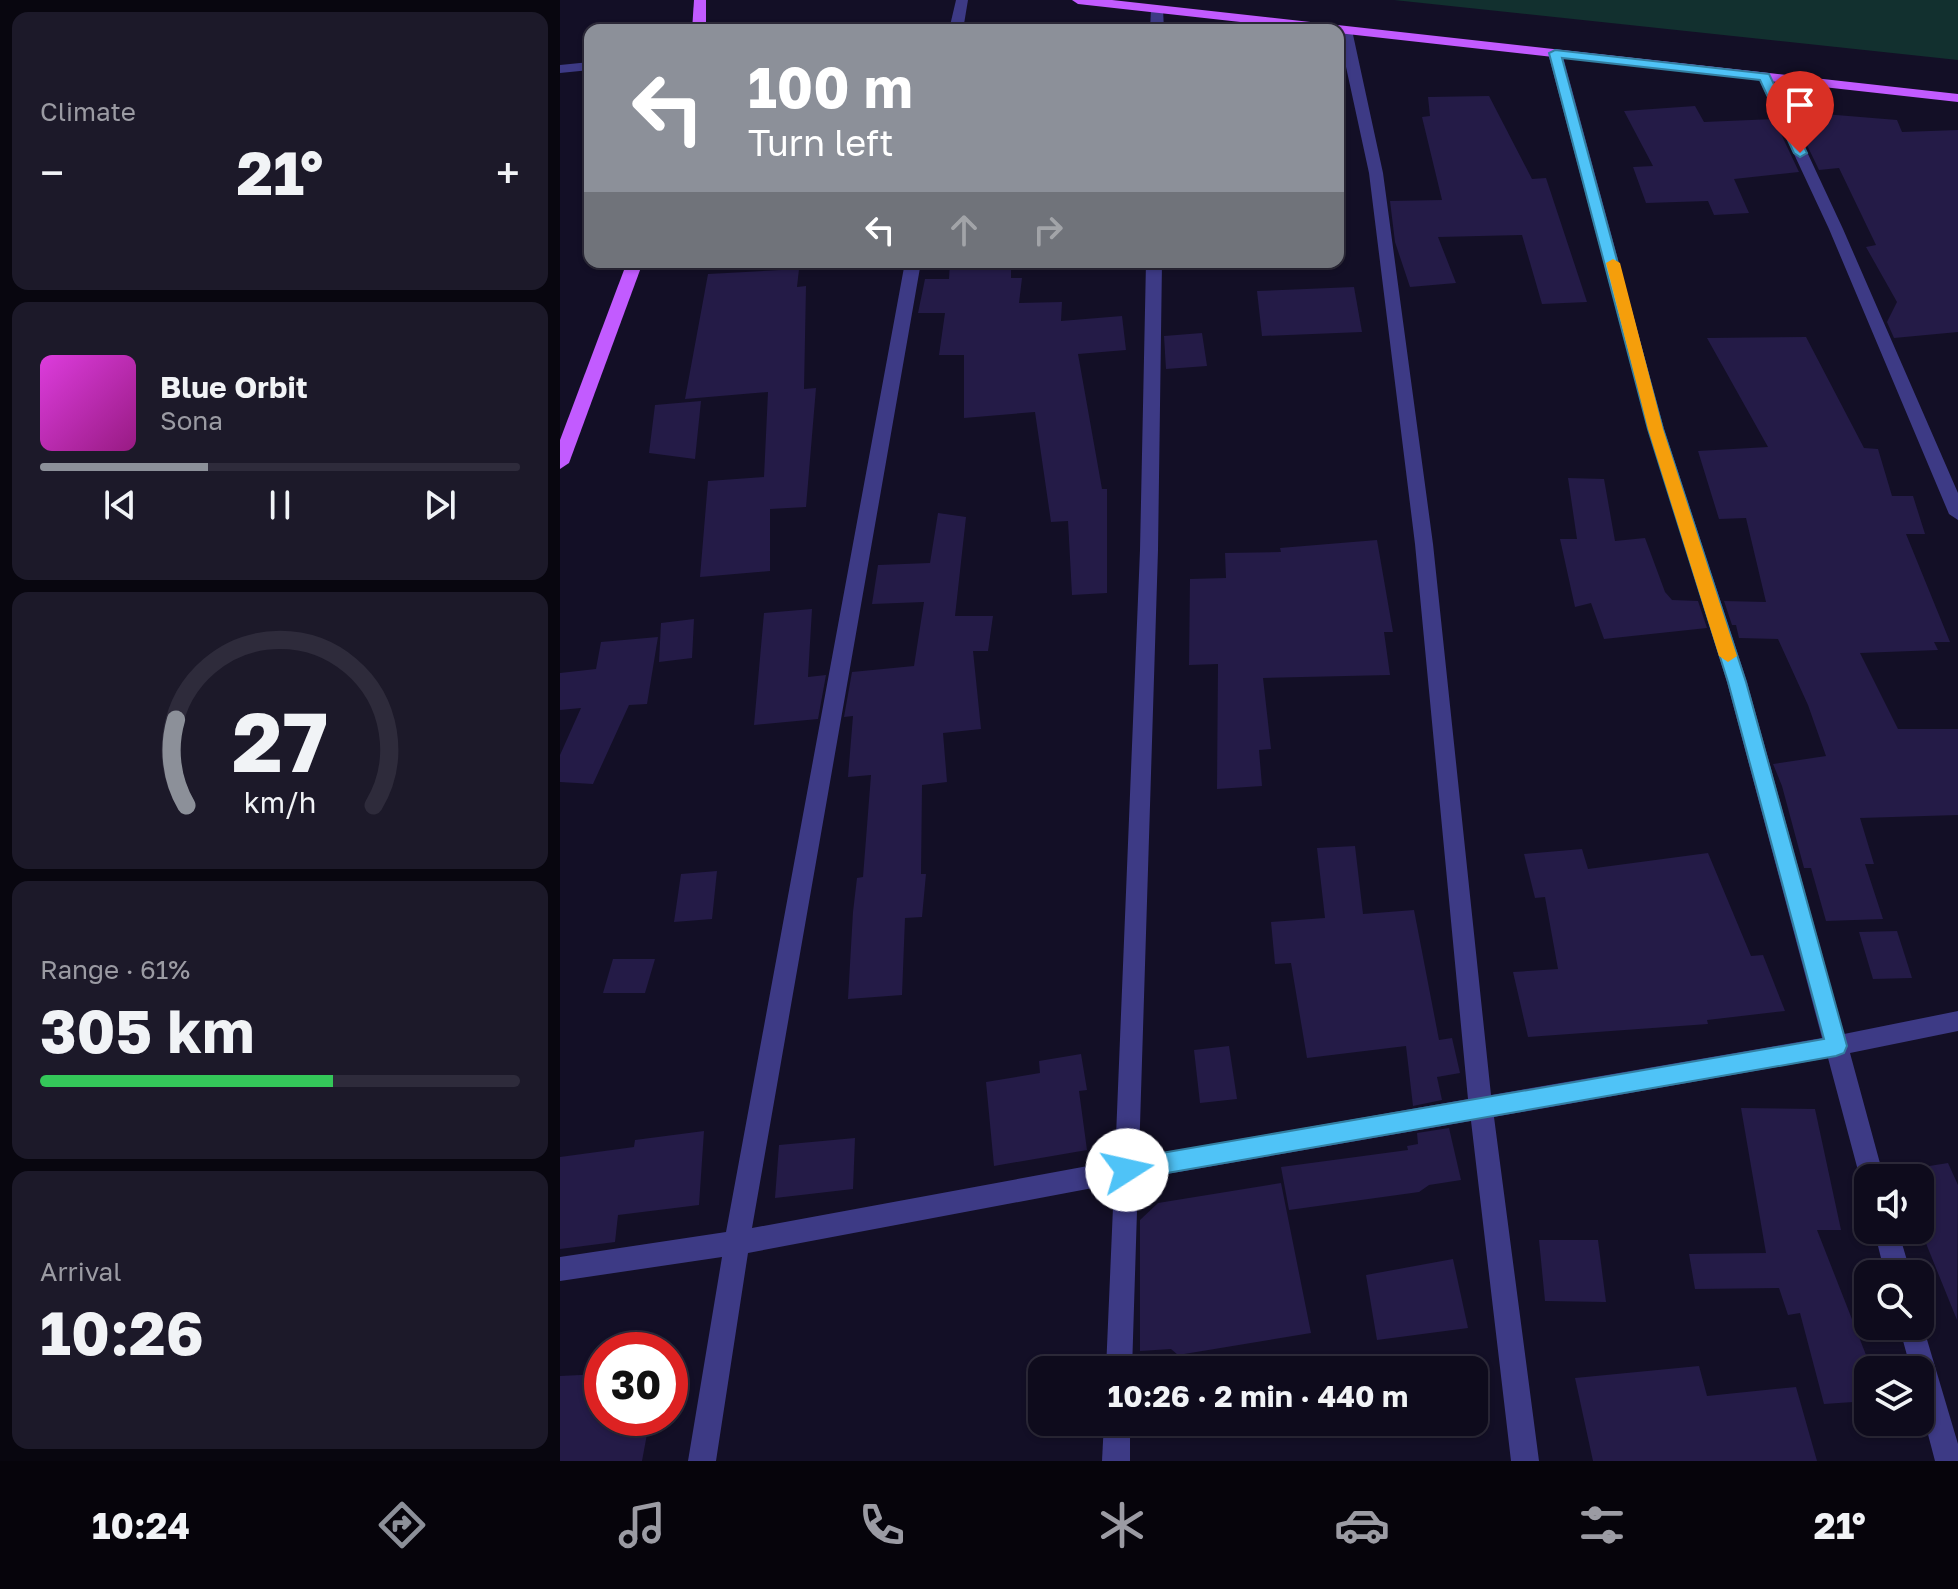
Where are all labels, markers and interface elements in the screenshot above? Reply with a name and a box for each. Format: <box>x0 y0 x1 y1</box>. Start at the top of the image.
text: 100 m <box>748 53 913 120</box>
icon: left <box>616 56 720 160</box>
pin <box>1766 71 1834 153</box>
icon: arrive <box>1778 83 1822 127</box>
text: Climate <box>40 96 136 127</box>
text: Turn left <box>748 121 894 164</box>
text: 21° <box>237 136 323 208</box>
text: − <box>40 146 64 199</box>
text: + <box>496 146 520 199</box>
icon: left <box>858 208 902 252</box>
icon: ahead <box>942 208 986 252</box>
icon: right <box>1026 208 1070 252</box>
text: Blue Orbit <box>160 369 308 405</box>
text: Sona <box>160 405 223 436</box>
icon: previous <box>98 483 142 527</box>
icon: pause <box>258 483 302 527</box>
icon: next <box>418 483 462 527</box>
text: 27 <box>232 690 328 790</box>
text: km/h <box>244 786 316 820</box>
text: Range · 61% <box>40 954 190 985</box>
text: 305 km <box>40 994 255 1066</box>
position arrow <box>1085 1128 1169 1212</box>
map controls <box>1854 1164 1934 1436</box>
button: sound <box>1854 1164 1934 1244</box>
text: Arrival <box>40 1256 121 1287</box>
button: search <box>1854 1260 1934 1340</box>
text: 10:26 <box>40 1296 204 1368</box>
speed limit sign: 30 <box>584 1332 688 1436</box>
button: layers <box>1854 1356 1934 1436</box>
text: 10:26 · 2 min · 440 m <box>1108 1378 1408 1414</box>
icon: directions <box>374 1497 430 1553</box>
icon: music <box>614 1497 670 1553</box>
icon: phone <box>854 1497 910 1553</box>
icon: climate <box>1094 1497 1150 1553</box>
icon: car <box>1334 1497 1390 1553</box>
icon: filters <box>1574 1497 1630 1553</box>
text: 10:24 <box>92 1504 190 1547</box>
text: 21° <box>1814 1504 1866 1547</box>

